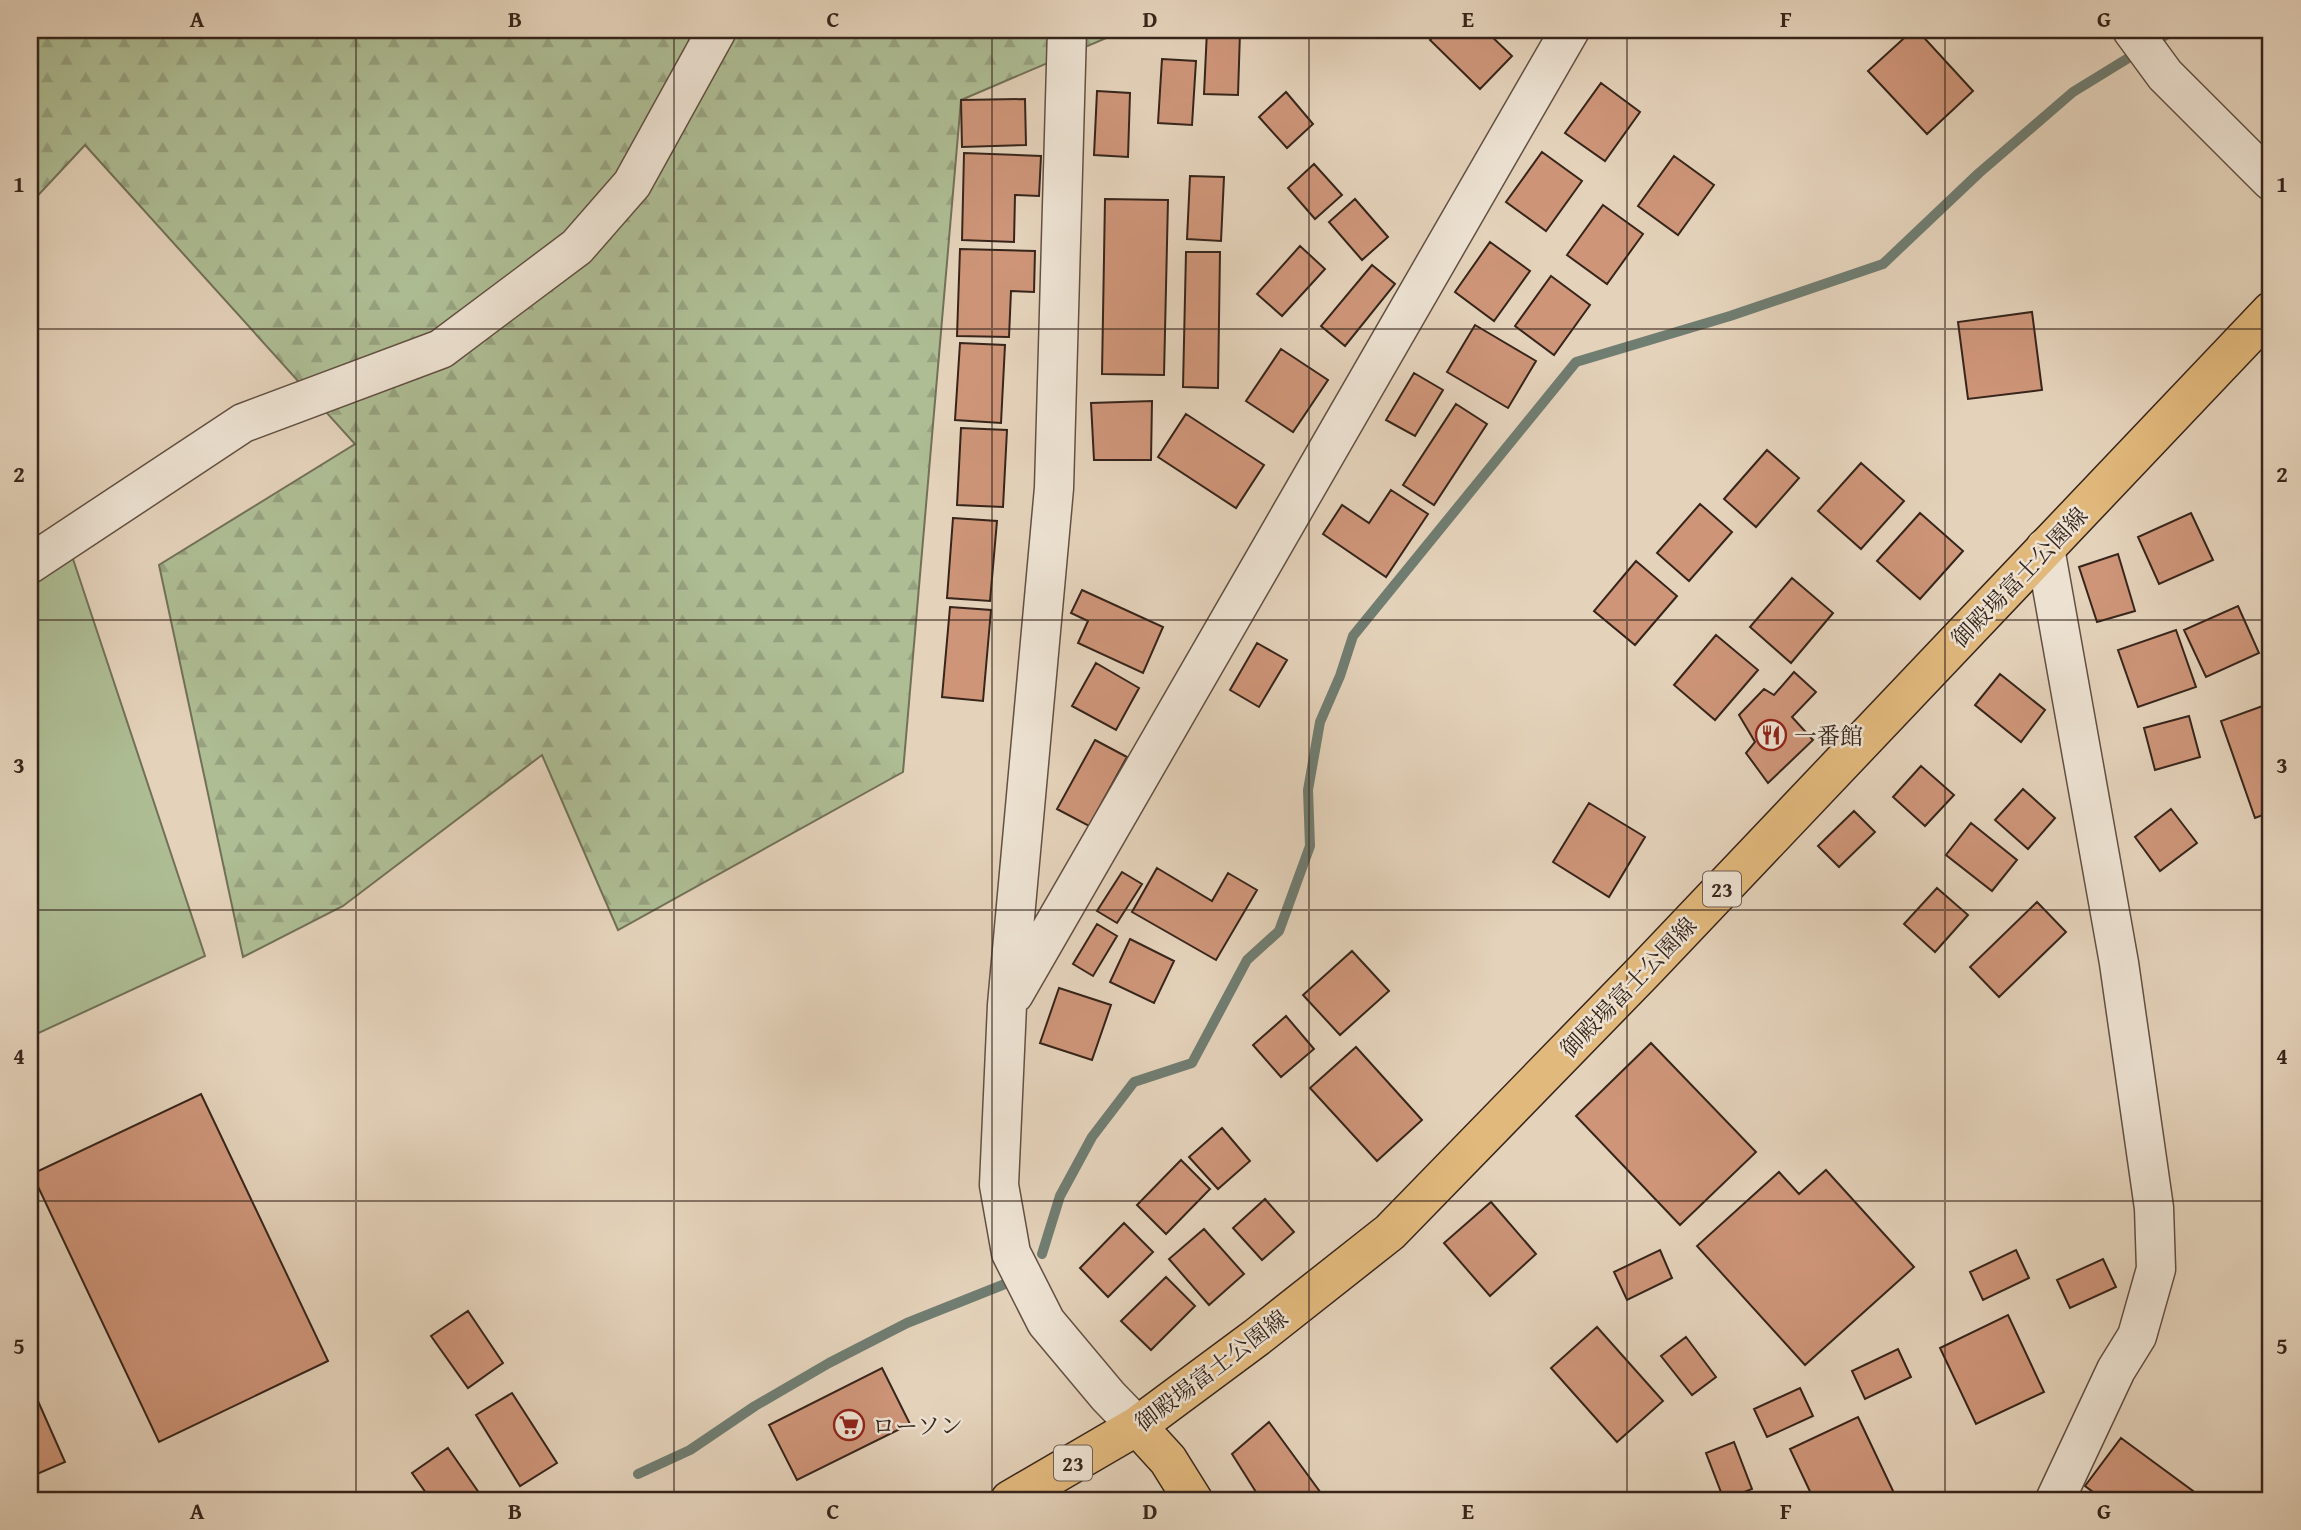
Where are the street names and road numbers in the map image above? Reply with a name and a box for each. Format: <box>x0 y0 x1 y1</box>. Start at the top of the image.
street label: 御殿場富士公園線 <box>1943 499 2095 655</box>
road number: 23 <box>1703 872 1741 906</box>
street label: 御殿場富士公園線 <box>1552 909 1704 1065</box>
street label: 御殿場富士公園線 <box>1128 1301 1294 1439</box>
road number: 23 <box>1054 1446 1092 1480</box>

